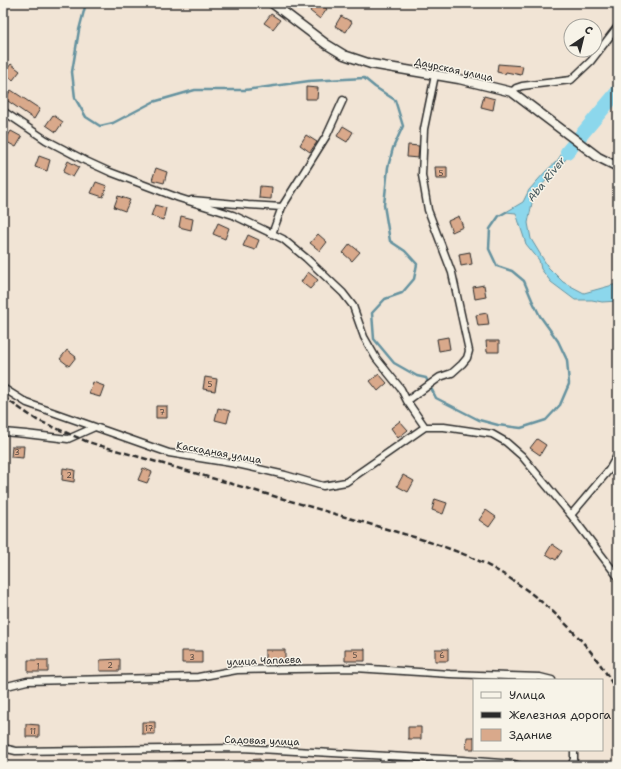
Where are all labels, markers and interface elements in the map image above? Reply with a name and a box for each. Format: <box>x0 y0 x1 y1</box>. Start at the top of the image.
north arrow <box>563 18 603 58</box>
text: С <box>581 22 596 38</box>
street label: Даурская улица <box>413 55 495 84</box>
water label: Aba River <box>524 153 569 205</box>
house number: 5 <box>439 168 444 179</box>
house number: 5 <box>208 379 213 390</box>
house number: 7 <box>159 407 165 418</box>
street label: Каскадная улица <box>175 439 263 467</box>
house number: 3 <box>14 447 20 458</box>
house number: 2 <box>66 470 72 481</box>
house number: 5 <box>353 650 358 661</box>
house number: 6 <box>439 650 445 661</box>
house number: 3 <box>189 652 195 663</box>
street label: улица Чапаева <box>226 653 302 668</box>
house number: 2 <box>107 660 113 671</box>
house number: 1 <box>36 661 40 672</box>
legend <box>473 679 603 751</box>
text: Улица <box>509 687 546 703</box>
text: Железная дорога <box>509 707 612 723</box>
house number: 17 <box>145 723 154 734</box>
house number: 11 <box>30 726 36 737</box>
text: Здание <box>509 727 553 743</box>
street label: Садовая улица <box>224 733 301 748</box>

